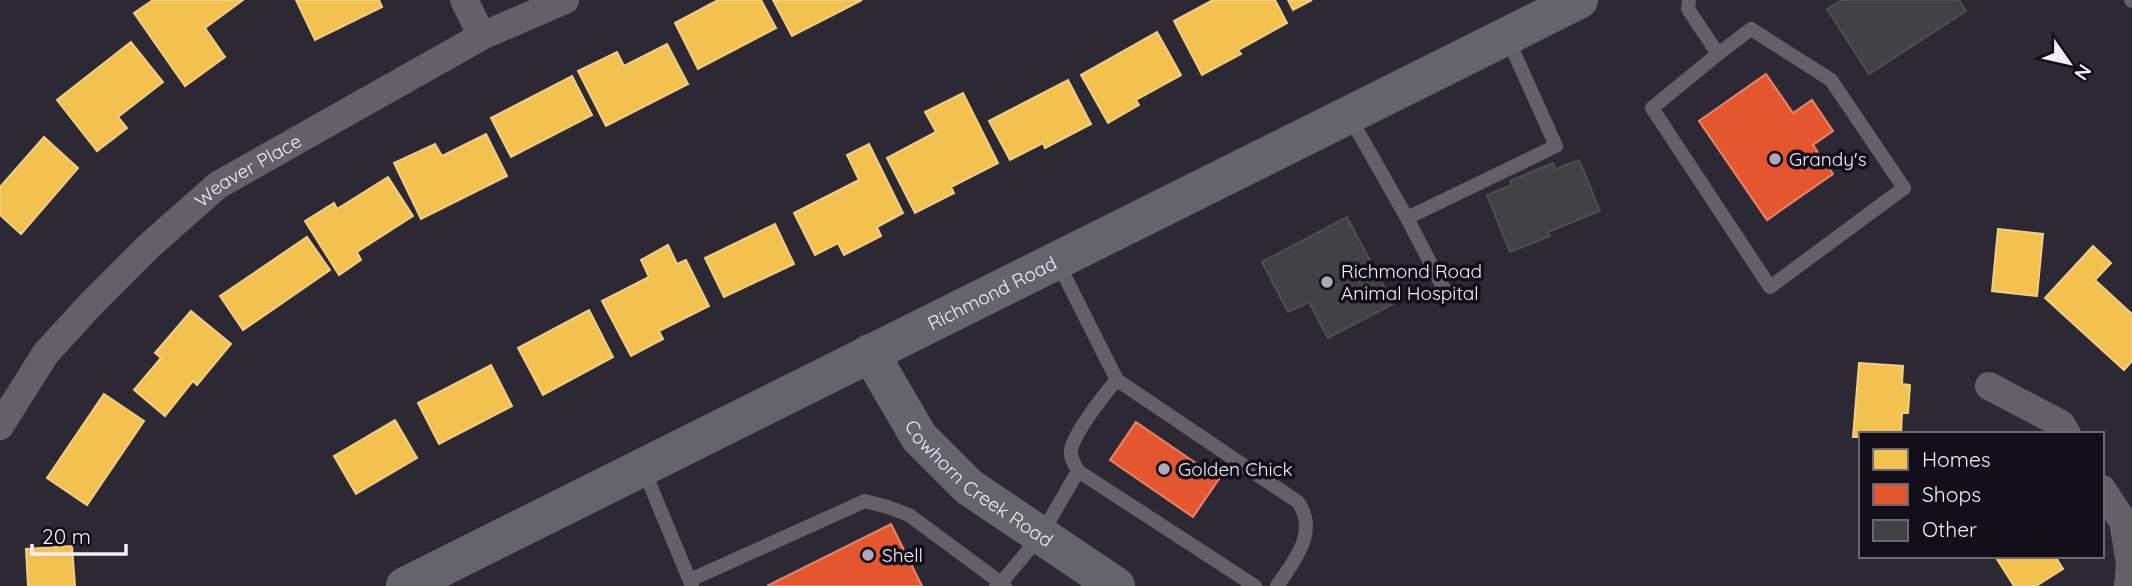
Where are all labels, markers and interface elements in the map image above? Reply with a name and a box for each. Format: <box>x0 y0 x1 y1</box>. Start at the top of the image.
north arrow <box>2034 28 2104 98</box>
text: N <box>2069 60 2097 85</box>
street label: Weaver Place <box>189 129 305 212</box>
place label: Grandy's <box>1789 147 1867 171</box>
marker: Grandy's <box>1767 151 1783 167</box>
street label: Richmond Road <box>923 251 1060 335</box>
place label: Richmond Road Animal Hospital <box>1341 259 1482 305</box>
marker: Richmond Road Animal Hospital <box>1319 274 1335 290</box>
street label: Cowhorn Creek Road <box>900 415 1058 552</box>
legend <box>1859 432 2104 558</box>
text: Homes <box>1922 446 1991 472</box>
place label: Golden Chick <box>1178 457 1293 481</box>
marker: Golden Chick <box>1156 461 1172 477</box>
text: Shops <box>1922 481 1981 507</box>
scale bar <box>32 512 126 556</box>
text: Other <box>1922 516 1977 542</box>
text: 20 m <box>42 523 91 549</box>
place label: Shell <box>882 543 923 567</box>
marker: Shell <box>860 547 876 563</box>

